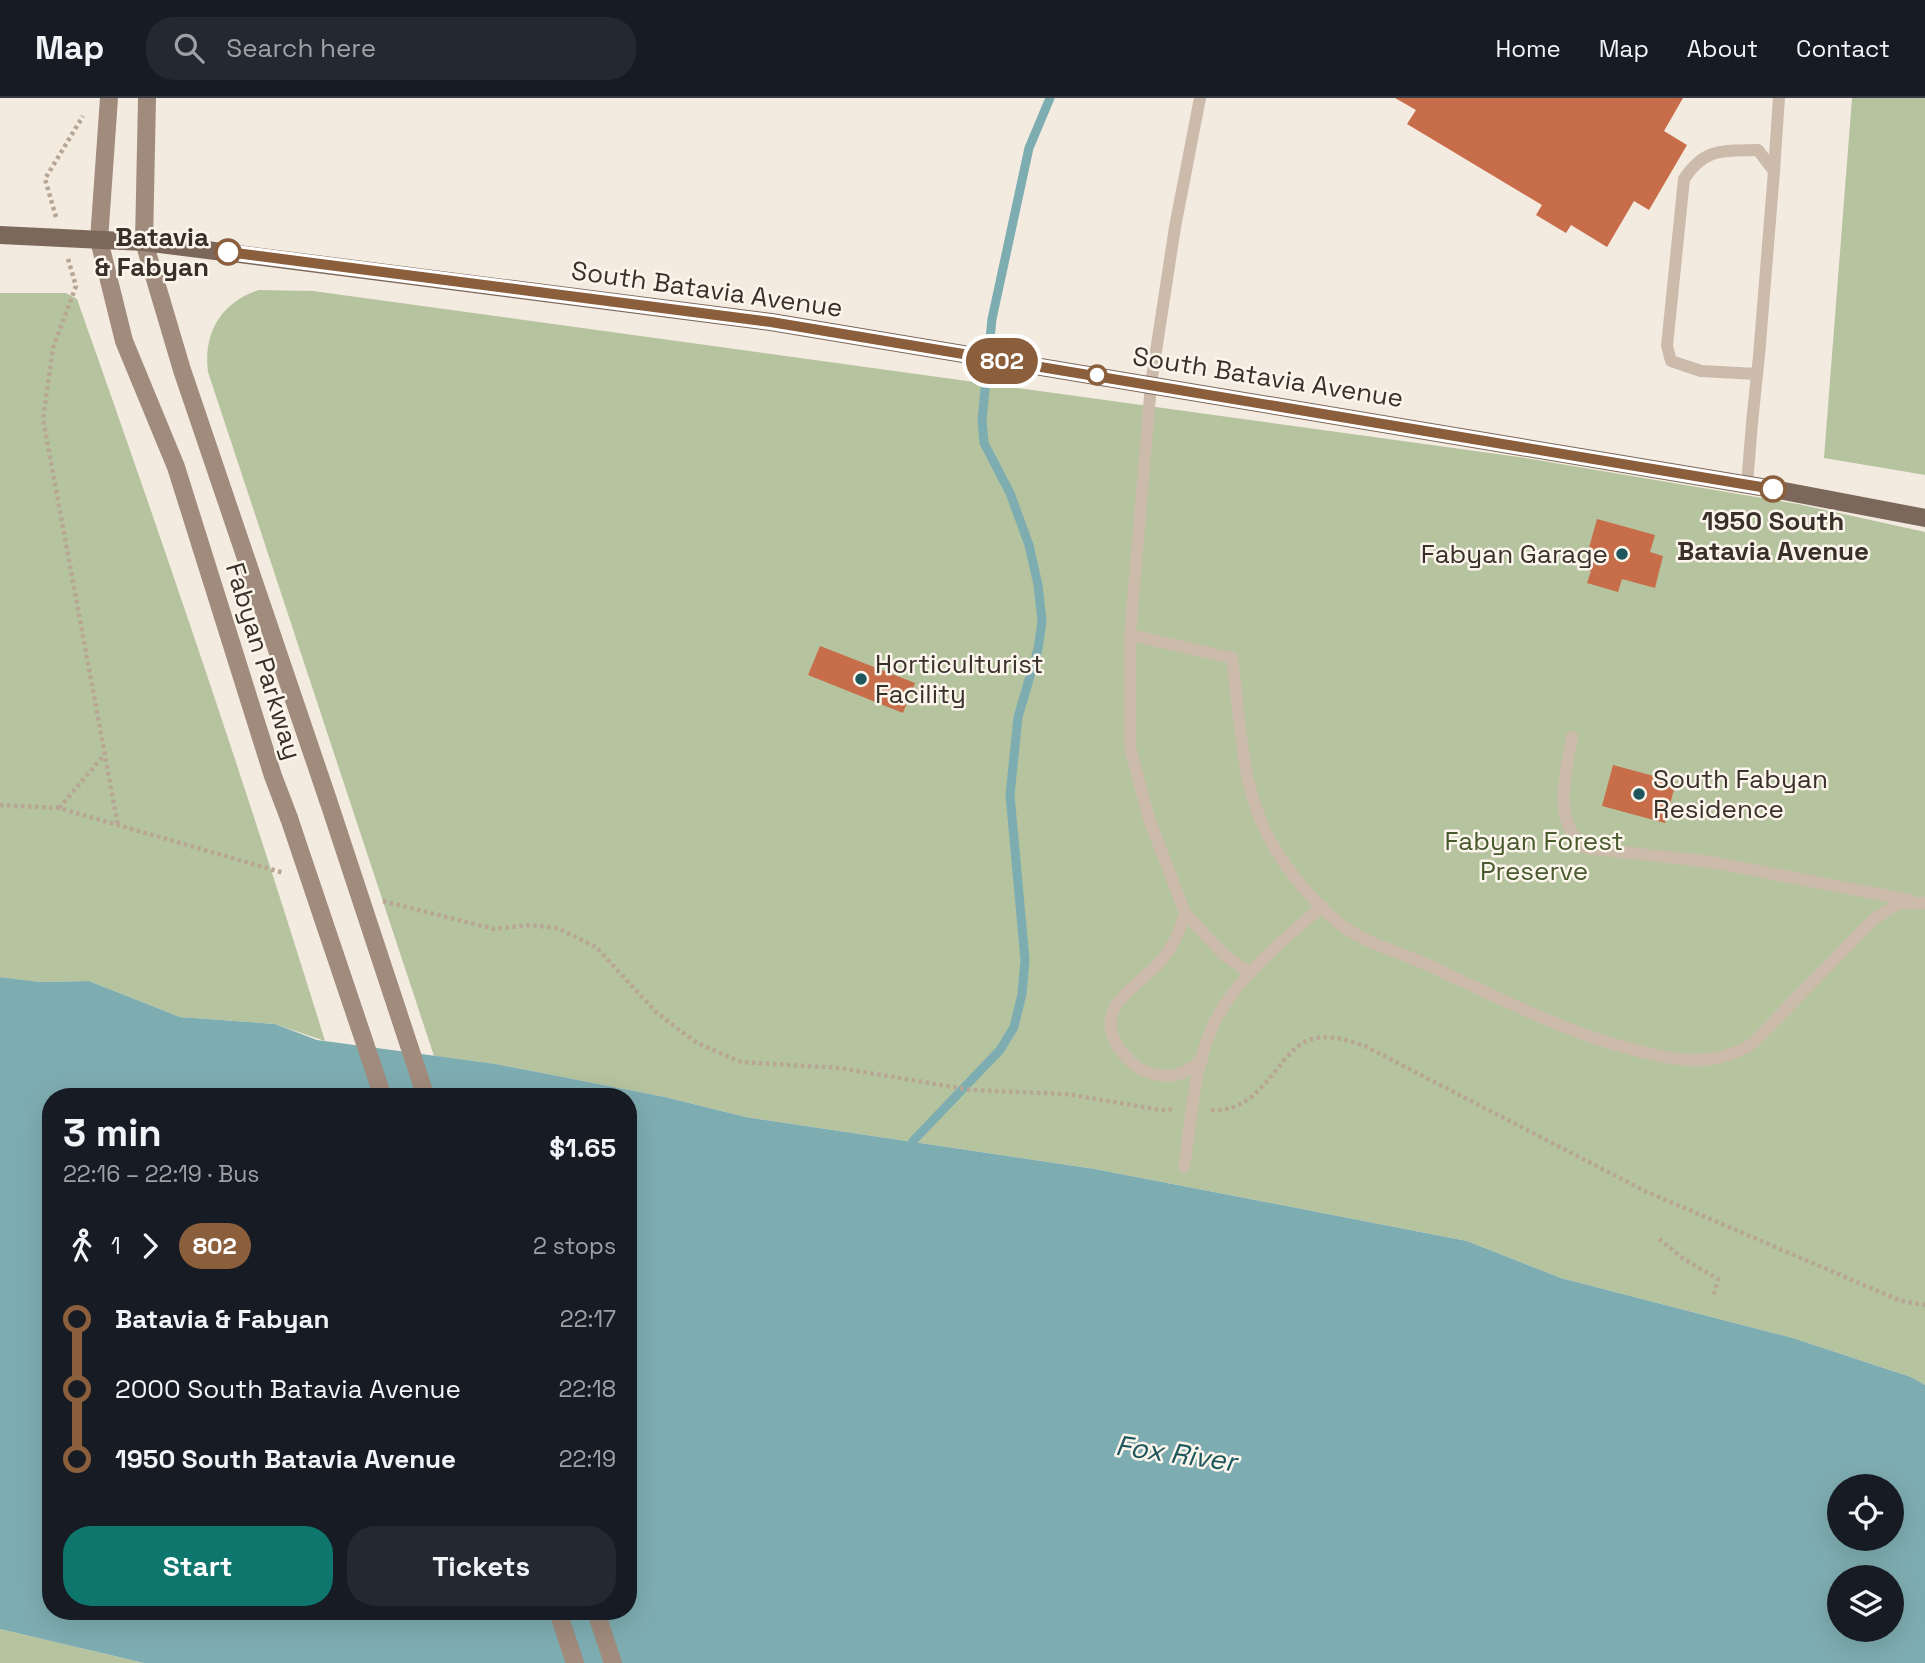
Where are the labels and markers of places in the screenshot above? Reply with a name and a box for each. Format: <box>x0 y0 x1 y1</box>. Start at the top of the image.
place label: Batavia & Fabyan <box>95 220 209 284</box>
marker: Batavia & Fabyan <box>215 239 241 265</box>
unlabelled marker <box>1087 365 1107 385</box>
marker: 1950 South Batavia Avenue <box>1760 476 1786 502</box>
place label: 1950 South Batavia Avenue <box>1677 504 1869 568</box>
place label: Fabyan Garage <box>1421 537 1608 571</box>
marker: Fabyan Garage <box>1614 546 1630 562</box>
place label: Horticulturist Facility <box>875 647 1044 711</box>
marker: Horticulturist Facility <box>853 671 869 687</box>
place label: South Fabyan Residence <box>1653 762 1828 826</box>
marker: South Fabyan Residence <box>1631 786 1647 802</box>

